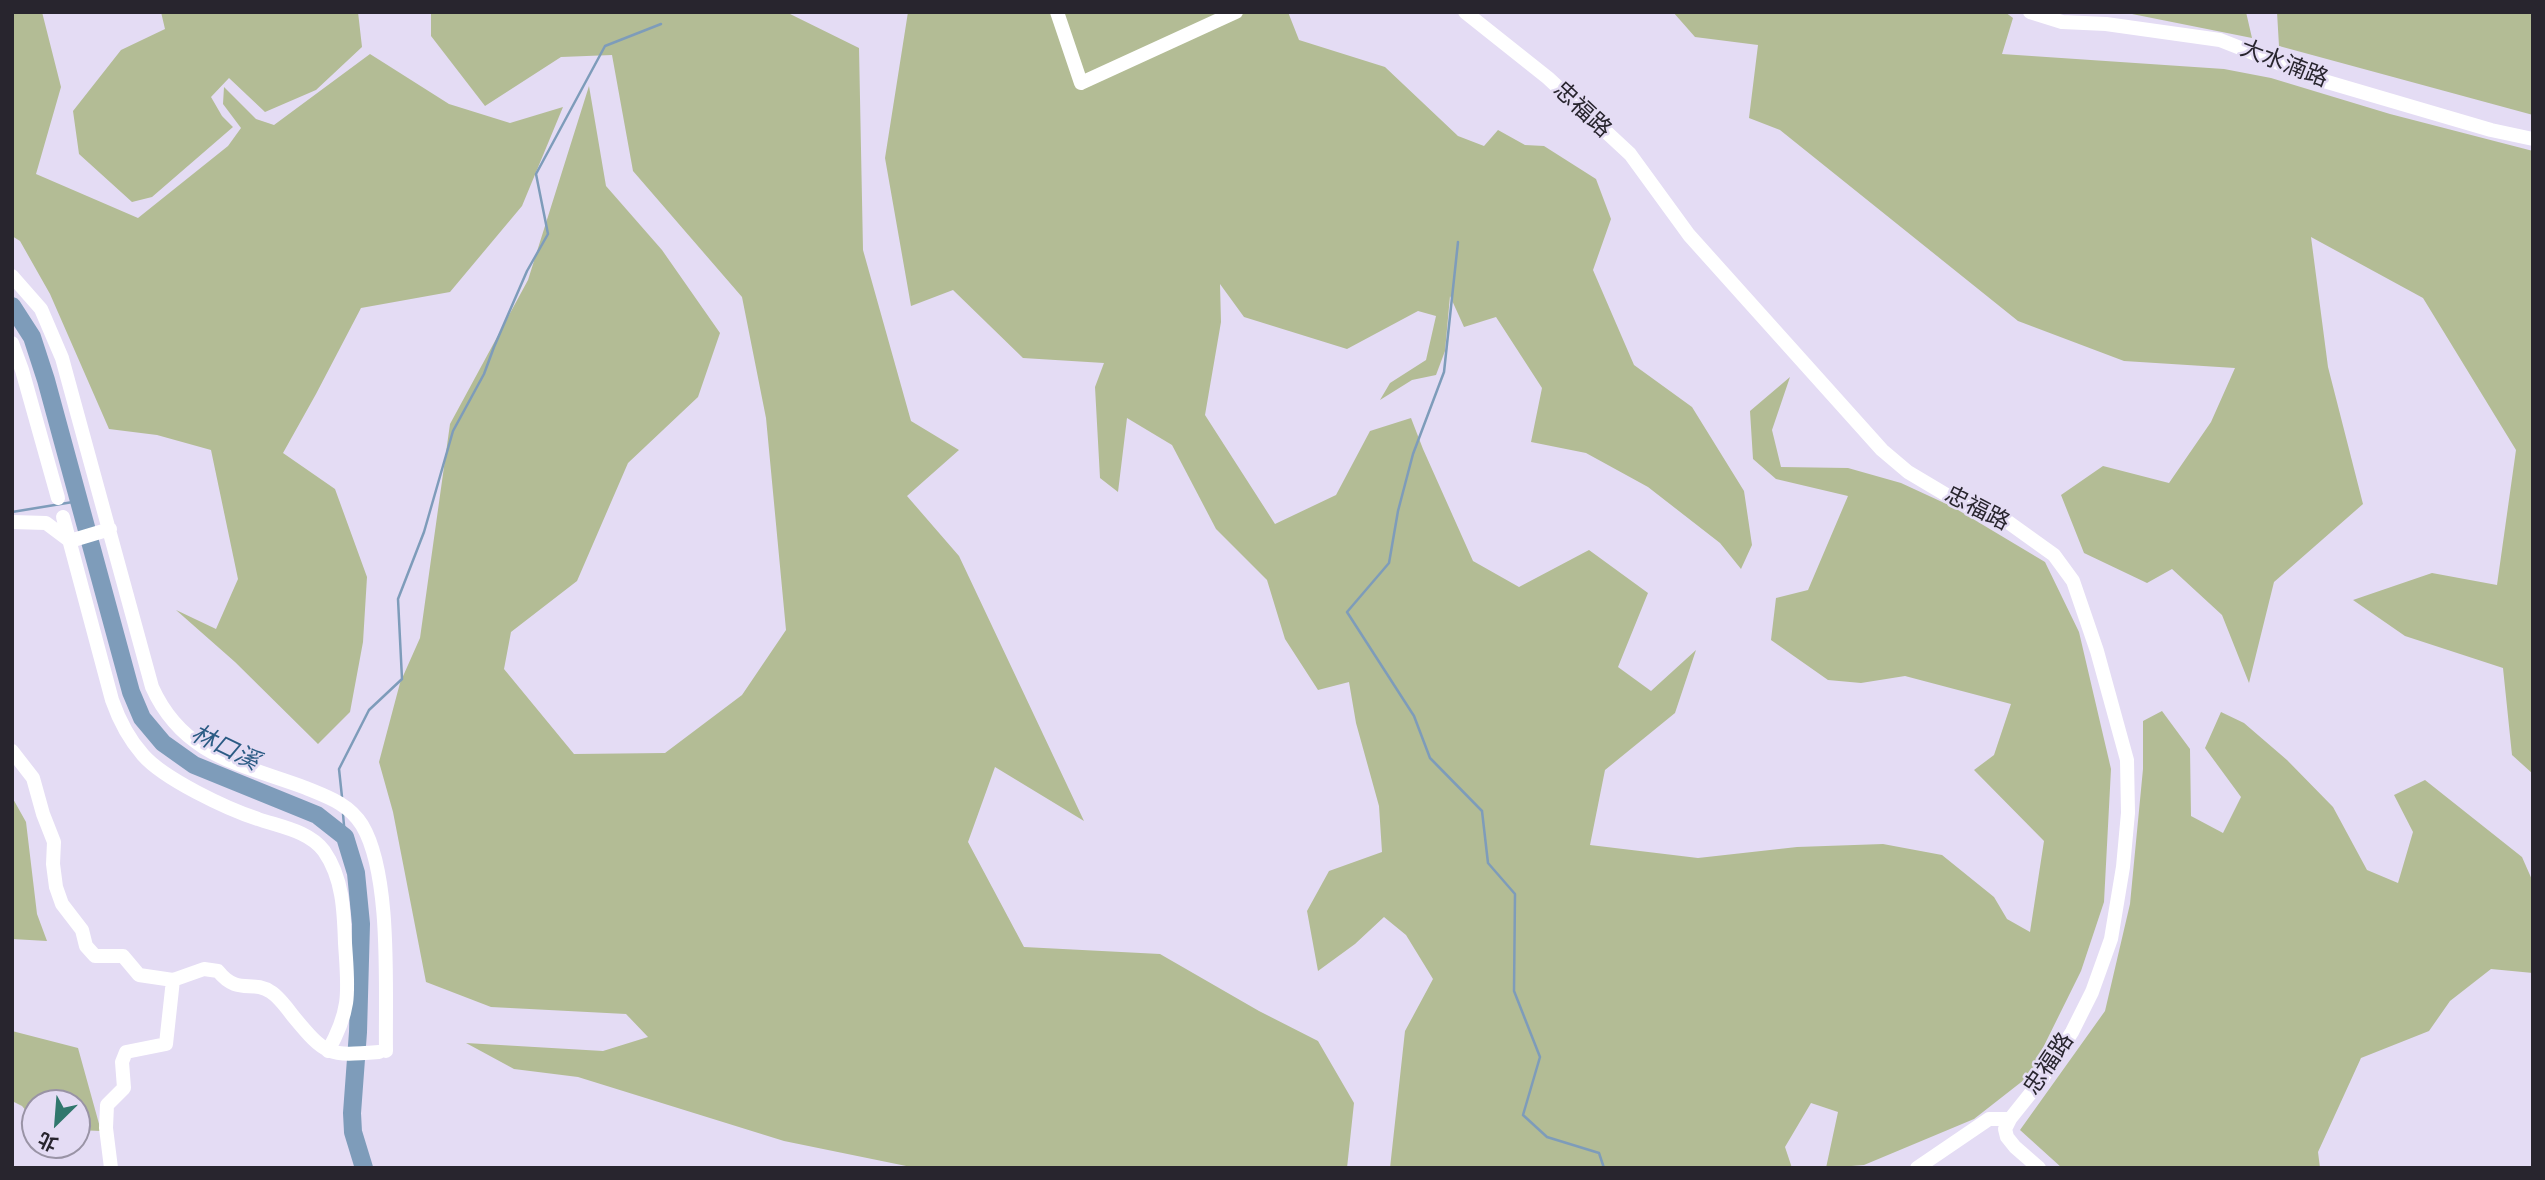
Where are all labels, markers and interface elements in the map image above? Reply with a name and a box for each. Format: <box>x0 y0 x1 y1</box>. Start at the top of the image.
street label: 大水湳路 <box>2236 35 2332 93</box>
street label: 忠福路 <box>1547 76 1617 144</box>
street label: 忠福路 <box>1940 481 2014 537</box>
water label: 林口溪 <box>186 719 264 777</box>
street label: 忠福路 <box>2018 1028 2080 1100</box>
north arrow <box>21 1089 91 1159</box>
text: 北 <box>34 1127 61 1156</box>

